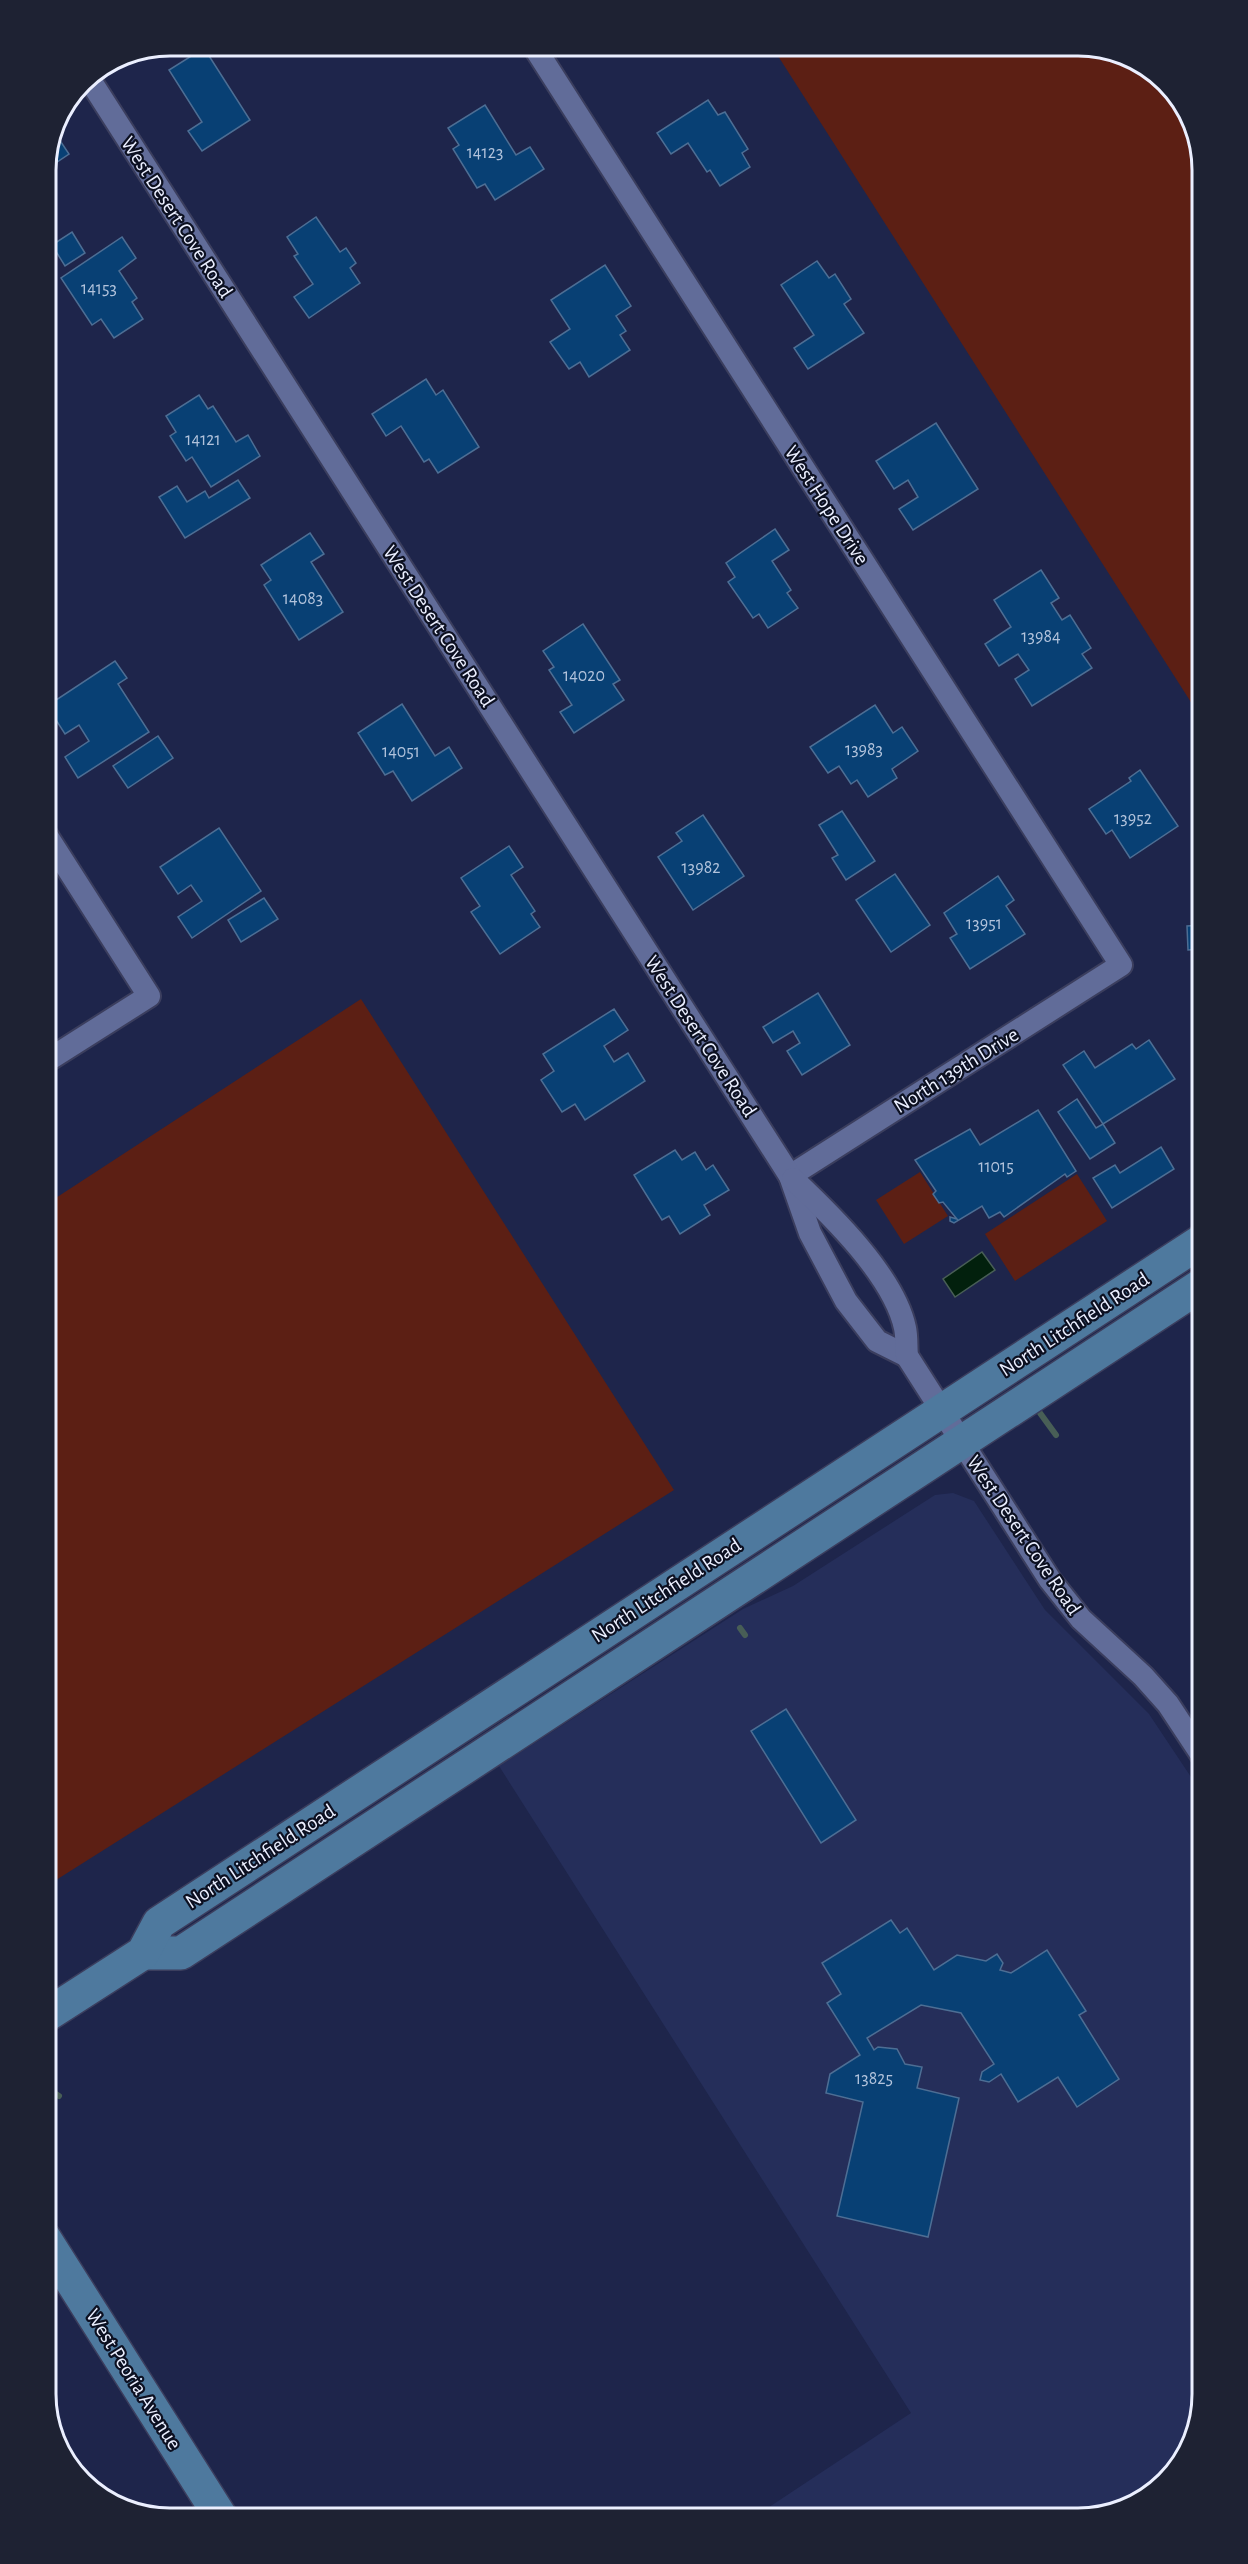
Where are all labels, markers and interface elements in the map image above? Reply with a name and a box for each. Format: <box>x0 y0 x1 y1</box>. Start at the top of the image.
street label: West Desert Cove Road <box>117 133 236 302</box>
house number: 14123 <box>467 144 503 162</box>
house number: 14153 <box>81 280 117 298</box>
house number: 14121 <box>185 431 221 449</box>
street label: West Hope Drive <box>780 442 873 569</box>
street label: West Desert Cove Road <box>379 542 498 711</box>
house number: 14083 <box>283 590 323 608</box>
house number: 13984 <box>1021 628 1061 646</box>
house number: 14020 <box>563 667 605 685</box>
house number: 13983 <box>845 741 883 759</box>
house number: 14051 <box>382 743 420 761</box>
house number: 13952 <box>1114 810 1152 828</box>
house number: 13982 <box>682 859 720 877</box>
house number: 13951 <box>966 915 1002 933</box>
street label: West Desert Cove Road <box>641 952 760 1121</box>
street label: North 139th Drive <box>890 1024 1022 1117</box>
house number: 11015 <box>978 1158 1014 1176</box>
street label: North Litchfield Road <box>996 1268 1153 1380</box>
street label: West Desert Cove Road <box>963 1452 1085 1619</box>
street label: North Litchfield Road <box>588 1534 745 1646</box>
street label: North Litchfield Road <box>182 1800 339 1912</box>
house number: 13825 <box>855 2070 893 2088</box>
street label: West Peoria Avenue <box>82 2305 185 2453</box>

